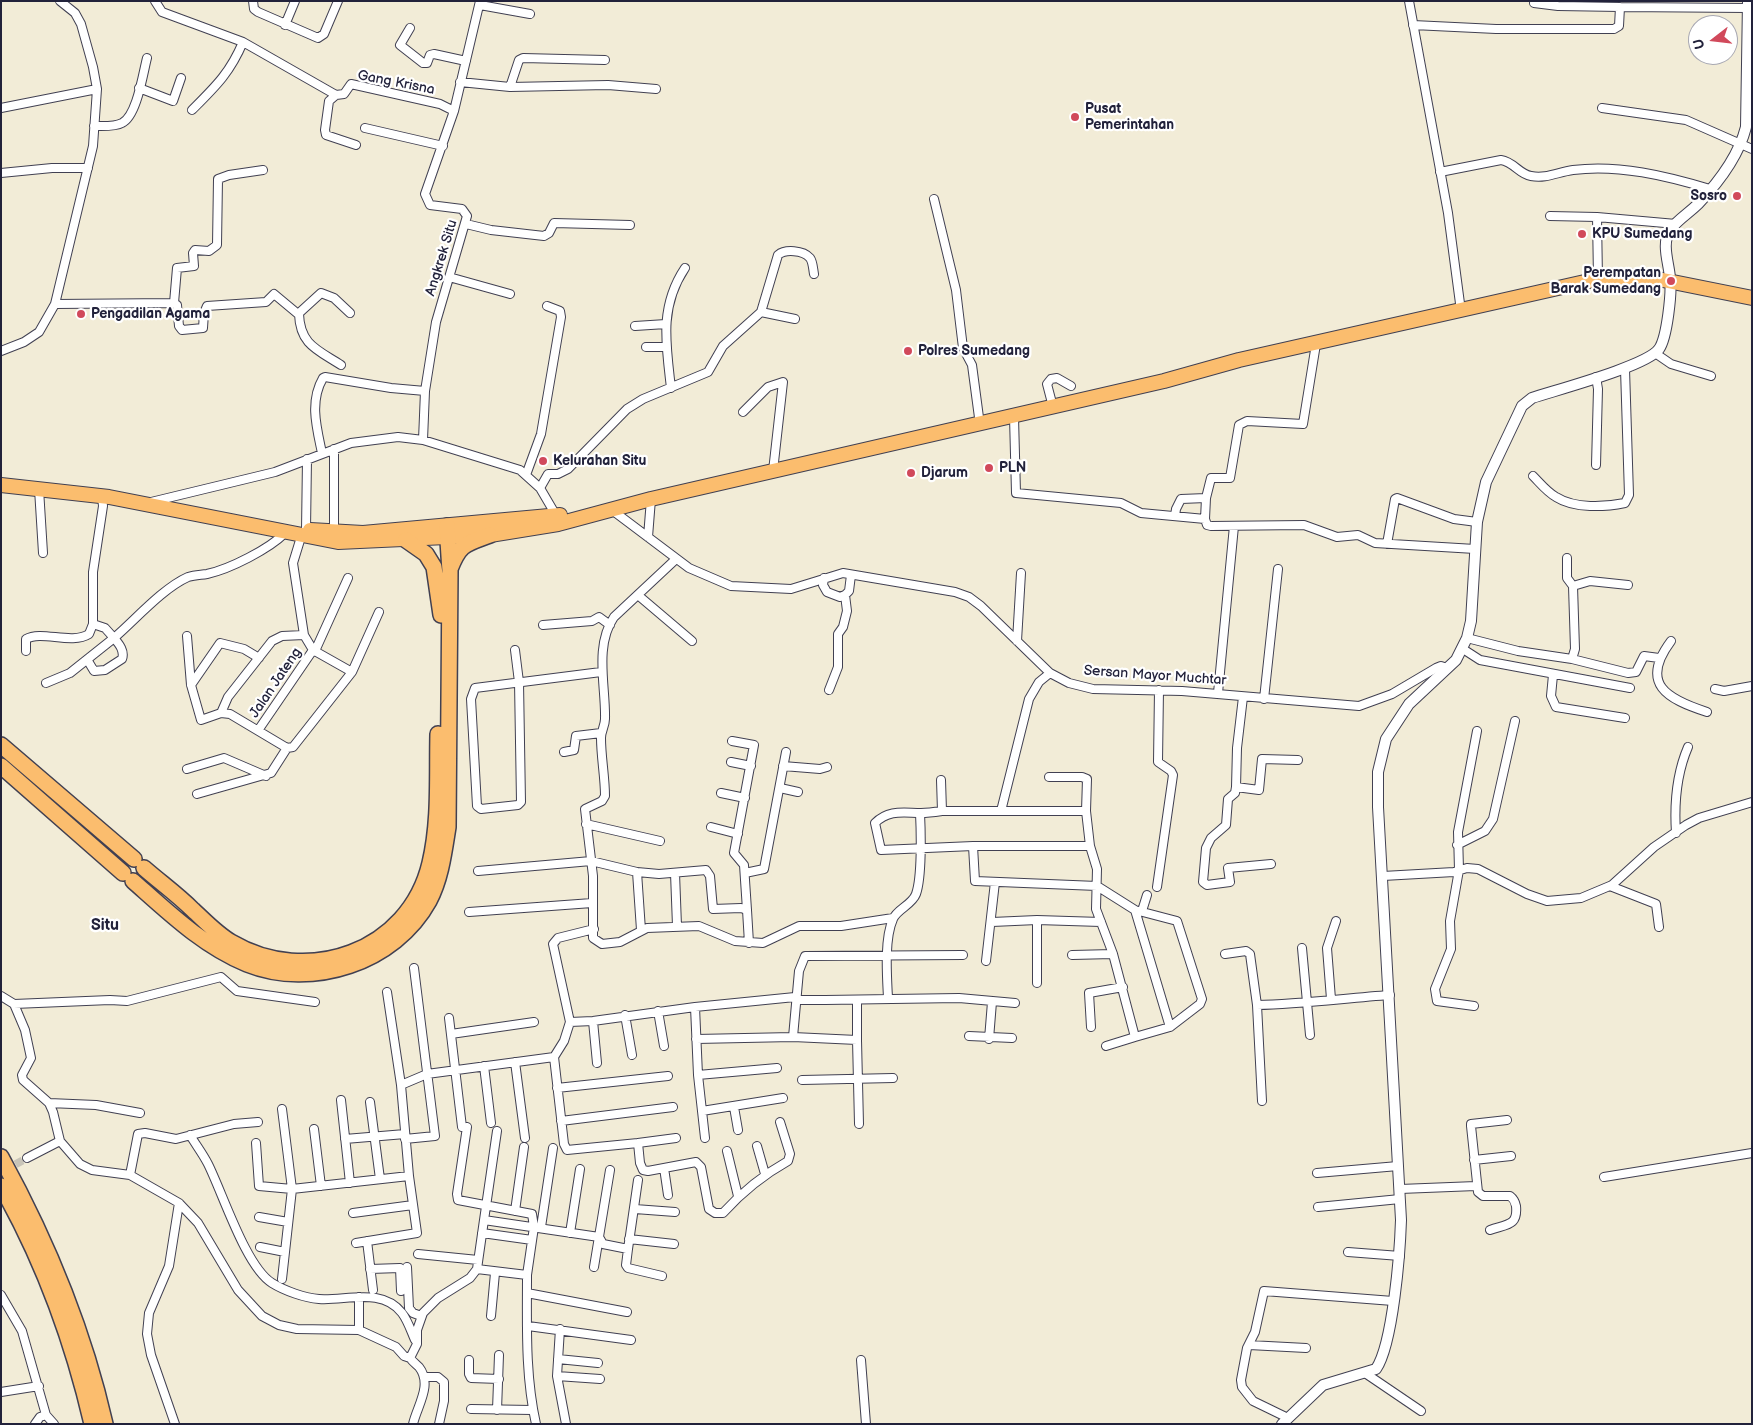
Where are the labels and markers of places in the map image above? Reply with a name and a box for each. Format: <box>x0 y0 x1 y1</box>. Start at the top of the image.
place label: Pusat Pemerintahan <box>1085 101 1174 134</box>
marker: Pusat Pemerintahan <box>1069 111 1081 123</box>
place label: Sosro <box>1690 188 1727 204</box>
marker: Sosro <box>1731 190 1743 202</box>
place label: KPU Sumedang <box>1592 226 1692 242</box>
marker: KPU Sumedang <box>1576 228 1588 240</box>
place label: Perempatan Barak Sumedang <box>1550 265 1661 298</box>
marker: Perempatan Barak Sumedang <box>1665 275 1677 287</box>
place label: Pengadilan Agama <box>91 306 210 322</box>
marker: Pengadilan Agama <box>75 308 87 320</box>
place label: Polres Sumedang <box>918 343 1030 359</box>
marker: Polres Sumedang <box>902 345 914 357</box>
place label: Kelurahan Situ <box>553 453 646 469</box>
marker: Kelurahan Situ <box>537 455 549 467</box>
place label: PLN <box>999 460 1026 476</box>
marker: PLN <box>983 462 995 474</box>
place label: Djarum <box>921 465 968 481</box>
marker: Djarum <box>905 467 917 479</box>

